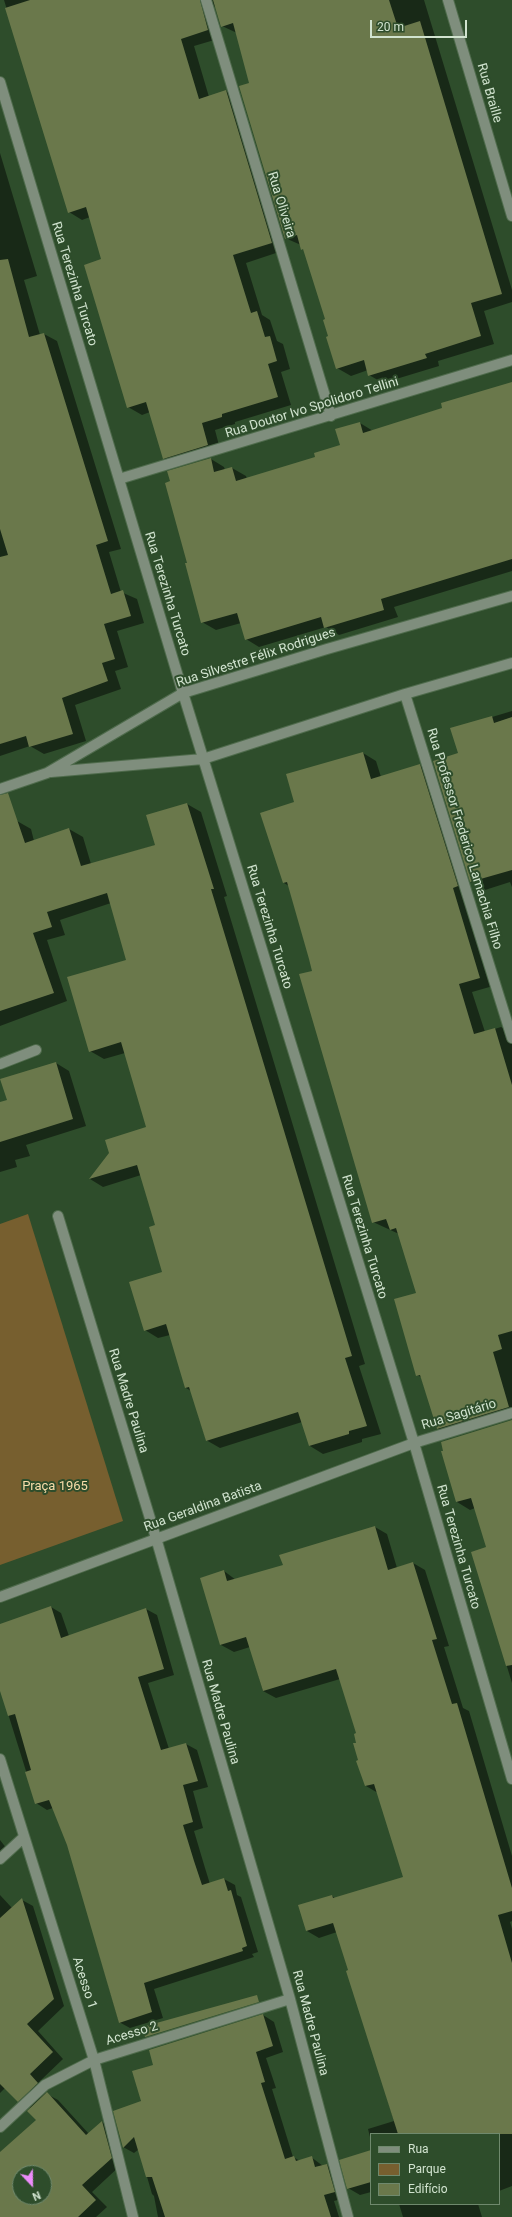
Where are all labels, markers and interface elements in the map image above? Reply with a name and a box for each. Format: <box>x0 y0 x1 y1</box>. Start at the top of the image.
scale bar <box>372 12 469 38</box>
text: 20 m <box>377 20 404 34</box>
street label: Rua Braille <box>473 61 505 125</box>
street label: Rua Oliveira <box>264 170 298 240</box>
street label: Rua Terezinha Turcato <box>48 220 100 348</box>
street label: Rua Doutor Ivo Spolidoro Tellini <box>223 374 401 442</box>
street label: Rua Terezinha Turcato <box>141 530 193 658</box>
street label: Rua Silvestre Félix Rodrigues <box>174 625 338 691</box>
street label: Rua Professor Frederico Lamachia Filho <box>423 726 505 952</box>
street label: Rua Terezinha Turcato <box>243 863 295 991</box>
street label: Rua Terezinha Turcato <box>338 1173 390 1301</box>
street label: Rua Madre Paulina <box>105 1347 151 1455</box>
street label: Rua Sagitário <box>420 1396 498 1434</box>
street label: Rua Geraldina Batista <box>142 1478 264 1536</box>
park label: Praça 1965 <box>22 1479 88 1495</box>
street label: Rua Terezinha Turcato <box>433 1483 483 1611</box>
street label: Rua Madre Paulina <box>198 1658 242 1766</box>
street label: Acesso 1 <box>68 1955 100 2011</box>
street label: Rua Madre Paulina <box>288 1969 332 2077</box>
street label: Acesso 2 <box>104 2019 160 2049</box>
legend <box>370 2133 500 2205</box>
text: Rua <box>408 2142 429 2156</box>
text: Parque <box>408 2162 446 2176</box>
north arrow <box>12 2165 52 2205</box>
text: Edifício <box>408 2182 448 2196</box>
text: N <box>30 2188 42 2203</box>

